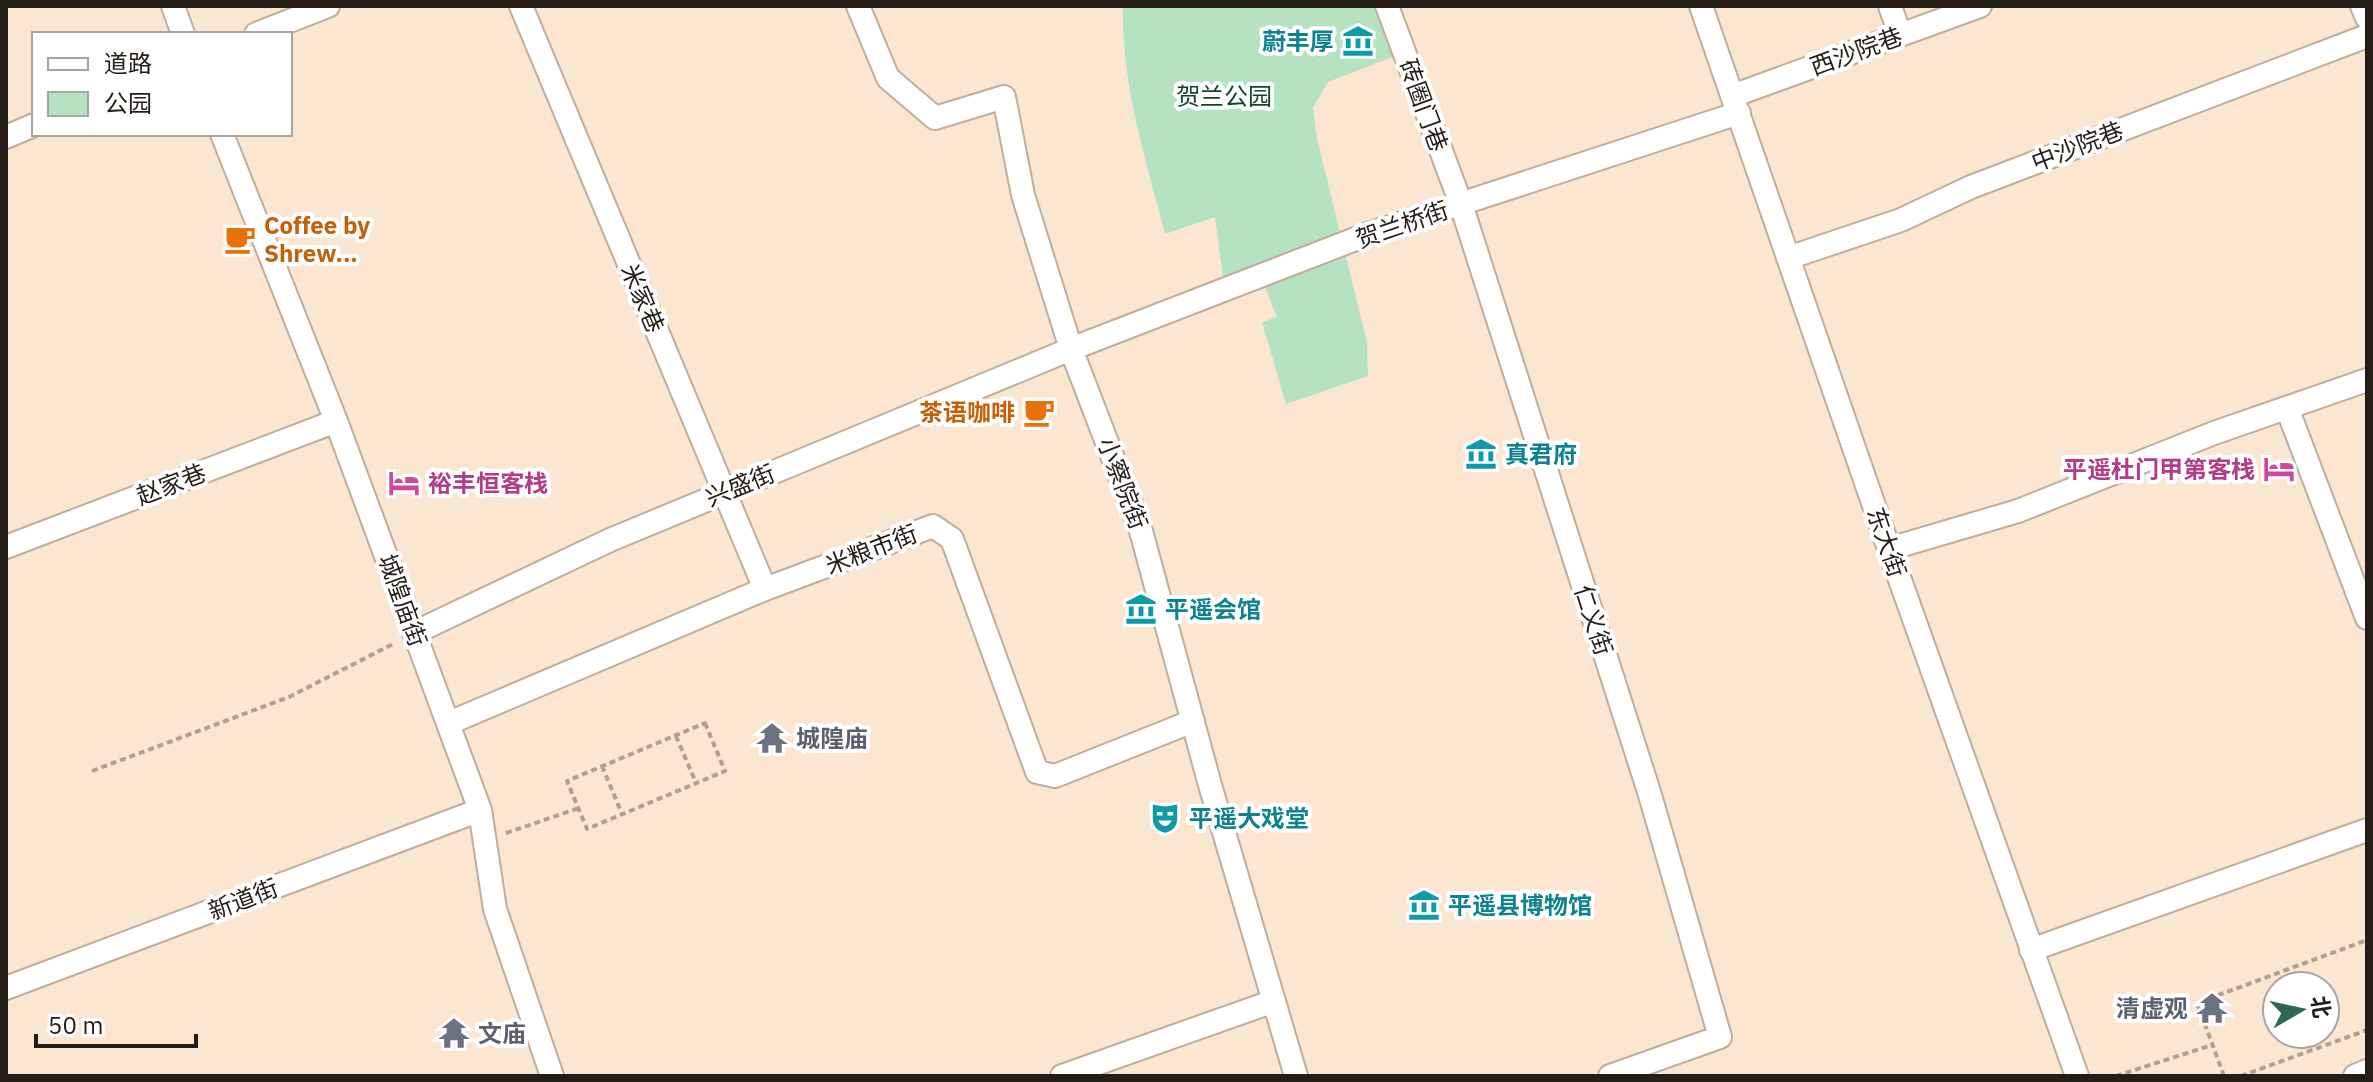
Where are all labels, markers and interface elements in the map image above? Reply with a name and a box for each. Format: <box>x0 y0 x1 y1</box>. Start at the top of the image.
street label: 西沙院巷 <box>1805 20 1907 82</box>
museum icon: 蔚丰厚 <box>1341 24 1375 58</box>
place label: 蔚丰厚 <box>1262 25 1334 57</box>
legend <box>32 32 292 136</box>
text: 道路 <box>104 47 152 79</box>
street label: 砖圈门巷 <box>1393 54 1455 156</box>
park label: 贺兰公园 <box>1176 80 1272 112</box>
text: 公园 <box>104 87 152 119</box>
street label: 中沙院巷 <box>2026 114 2128 178</box>
street label: 贺兰桥街 <box>1351 193 1453 255</box>
place label: Coffee by Shrew... <box>264 209 370 269</box>
cafe icon: Coffee by Shrew... <box>223 222 257 256</box>
street label: 米家巷 <box>614 259 672 337</box>
cafe icon: 茶语咖啡 <box>1022 395 1056 429</box>
place label: 茶语咖啡 <box>919 396 1015 428</box>
street label: 小察院街 <box>1091 432 1155 534</box>
museum icon: 真君府 <box>1464 437 1498 471</box>
place label: 真君府 <box>1505 438 1577 470</box>
hotel icon: 平遥杜门甲第客栈 <box>2262 452 2296 486</box>
place label: 平遥杜门甲第客栈 <box>2063 453 2255 485</box>
street label: 赵家巷 <box>132 456 210 512</box>
street label: 兴盛街 <box>701 457 779 513</box>
hotel icon: 裕丰恒客栈 <box>387 466 421 500</box>
place label: 裕丰恒客栈 <box>428 467 548 499</box>
street label: 东大街 <box>1860 503 1914 581</box>
street label: 米粮市街 <box>820 517 922 581</box>
street label: 城隍庙街 <box>372 549 434 651</box>
street label: 仁义街 <box>1568 581 1620 659</box>
museum icon: 平遥会馆 <box>1124 592 1158 626</box>
place label: 平遥会馆 <box>1165 593 1261 625</box>
temple icon: 城隍庙 <box>755 721 789 755</box>
place label: 城隍庙 <box>796 722 868 754</box>
theatre icon: 平遥大戏堂 <box>1148 801 1182 835</box>
place label: 平遥大戏堂 <box>1189 802 1309 834</box>
street label: 新道街 <box>204 871 282 927</box>
museum icon: 平遥县博物馆 <box>1407 888 1441 922</box>
place label: 平遥县博物馆 <box>1448 889 1592 921</box>
north arrow <box>2261 970 2341 1050</box>
temple icon: 清虚观 <box>2195 991 2229 1025</box>
place label: 清虚观 <box>2116 992 2188 1024</box>
text: 北 <box>2305 994 2337 1020</box>
scale bar <box>36 998 196 1048</box>
text: 50 m <box>48 1009 103 1041</box>
temple icon: 文庙 <box>437 1016 471 1050</box>
place label: 文庙 <box>478 1017 526 1049</box>

